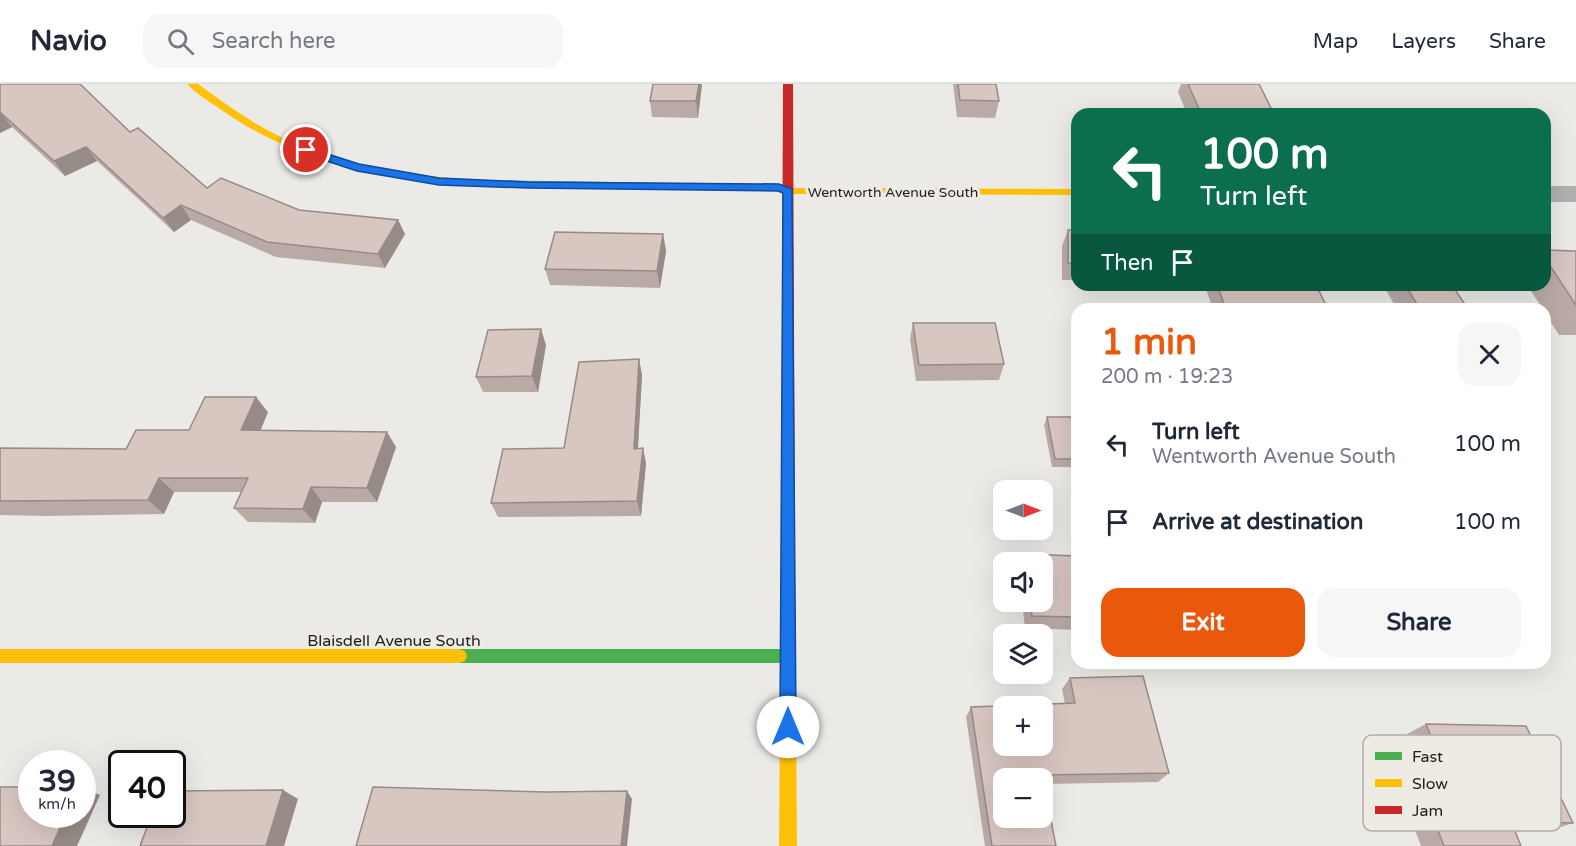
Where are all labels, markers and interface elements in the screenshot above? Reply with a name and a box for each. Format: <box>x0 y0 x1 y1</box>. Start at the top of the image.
search box <box>143 14 563 68</box>
text: Navio <box>30 24 107 58</box>
icon: search <box>164 25 197 58</box>
text: Search here <box>212 28 336 54</box>
text: Map <box>1313 29 1358 54</box>
text: Layers <box>1391 29 1456 54</box>
text: Share <box>1489 29 1546 54</box>
pin <box>280 124 331 175</box>
text: 100 m <box>1200 129 1329 180</box>
icon: left <box>1101 132 1179 210</box>
icon: arrive <box>289 133 322 166</box>
text: Turn left <box>1200 180 1307 213</box>
street label: Wentworth Avenue South <box>808 184 978 201</box>
icon: arrive <box>1166 246 1199 279</box>
text: Then <box>1101 250 1154 276</box>
text: 1 min <box>1101 321 1197 364</box>
button: close <box>1458 323 1521 386</box>
text: 200 m · 19:23 <box>1101 365 1233 389</box>
text: Turn left <box>1152 419 1240 445</box>
icon: left <box>1101 428 1134 461</box>
text: 100 m <box>1454 431 1521 457</box>
text: Wentworth Avenue South <box>1152 445 1396 469</box>
north arrow <box>993 480 1053 540</box>
map controls <box>993 480 1053 828</box>
icon: arrive <box>1101 506 1134 539</box>
text: Arrive at destination <box>1152 509 1363 535</box>
text: 100 m <box>1454 509 1521 535</box>
button: sound <box>993 552 1053 612</box>
button: Exit <box>1101 588 1305 657</box>
button: Share <box>1317 588 1521 657</box>
button: layers <box>993 624 1053 684</box>
street label: Blaisdell Avenue South <box>307 631 481 651</box>
position arrow <box>756 695 820 759</box>
button: + <box>993 696 1053 756</box>
legend <box>1363 735 1561 831</box>
text: Fast <box>1412 747 1443 767</box>
speed limit sign: 40 <box>108 750 186 828</box>
text: 39 <box>38 763 76 800</box>
button: − <box>993 768 1053 828</box>
text: Slow <box>1412 774 1448 794</box>
text: km/h <box>38 795 76 813</box>
text: Jam <box>1412 801 1443 821</box>

